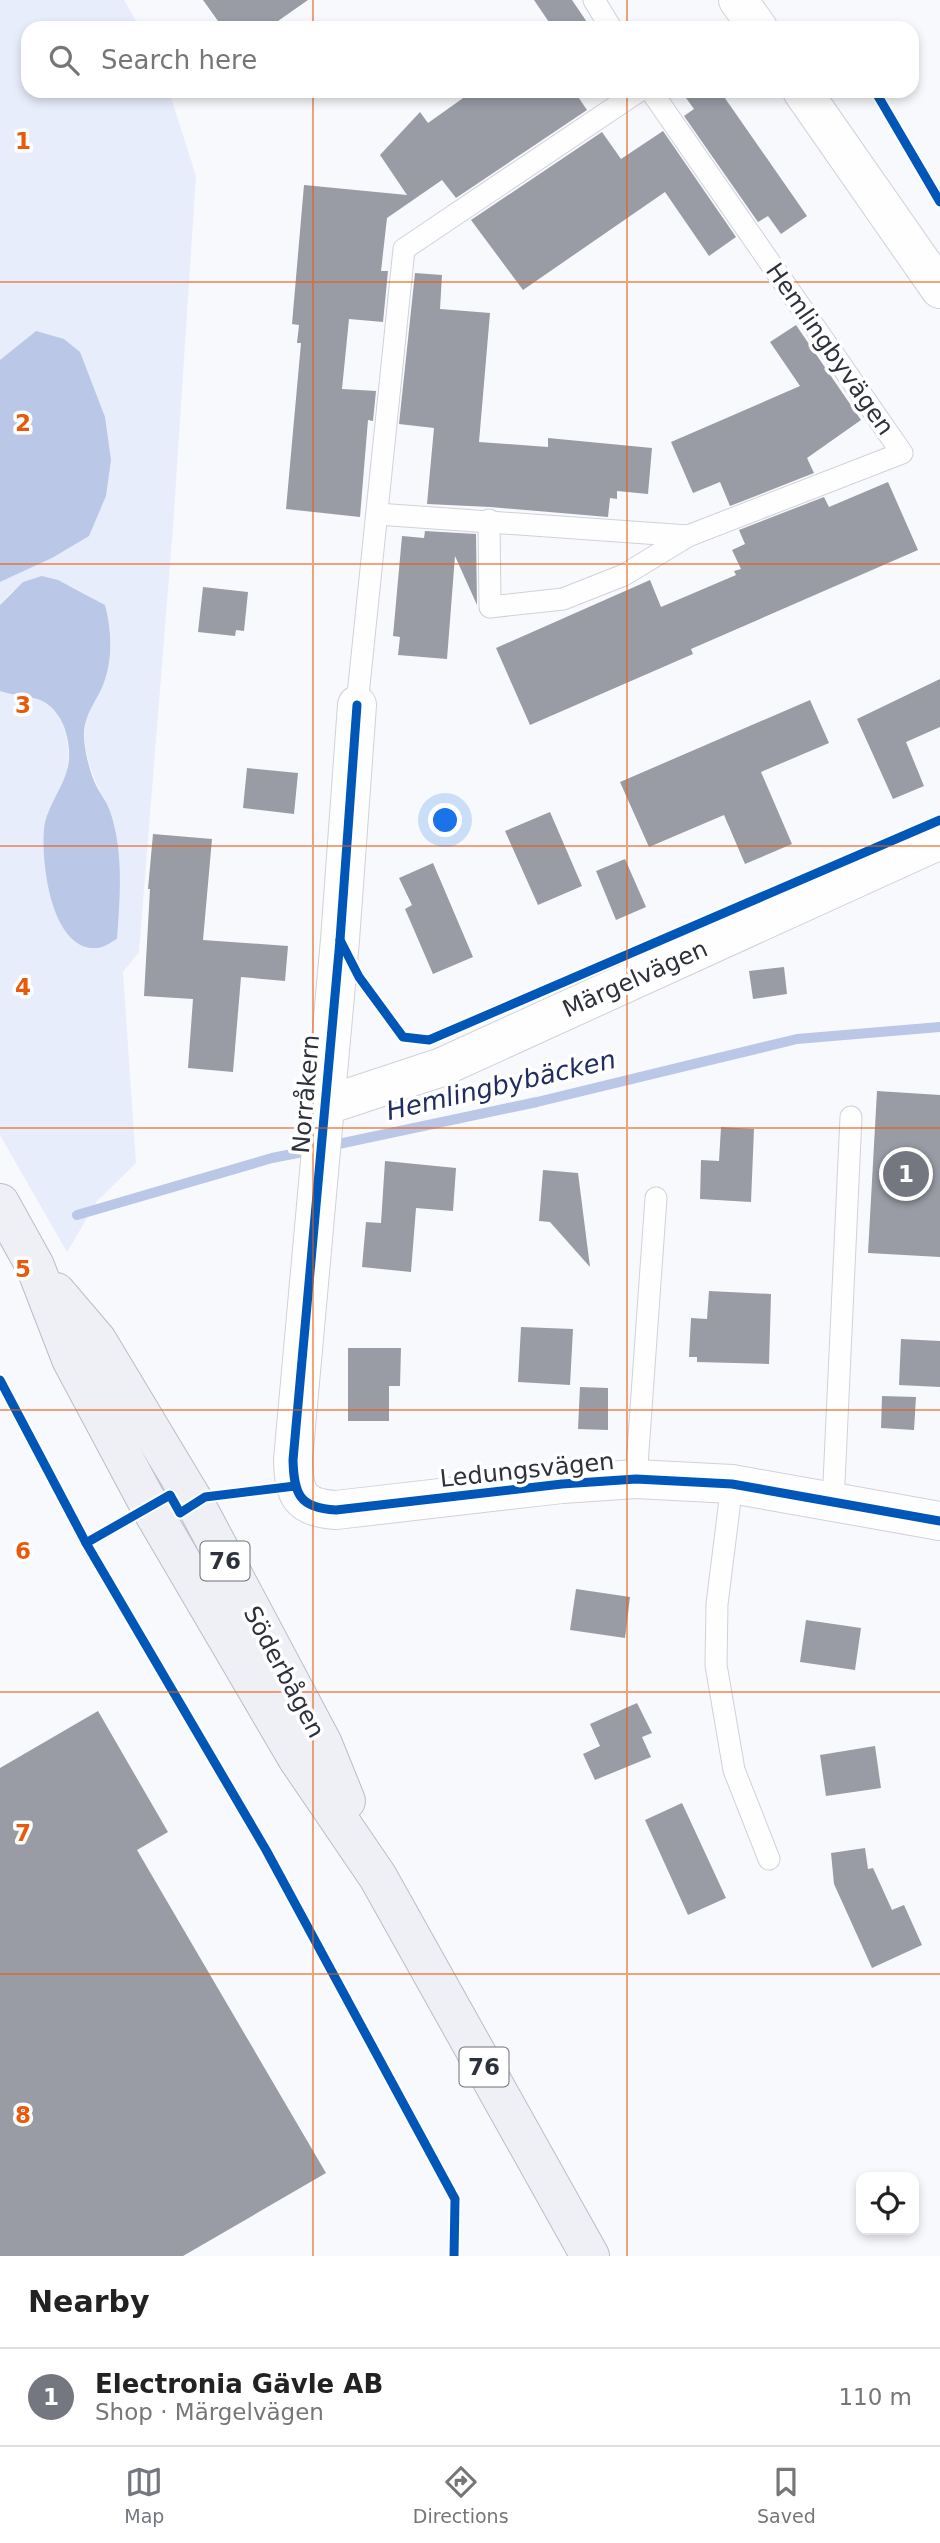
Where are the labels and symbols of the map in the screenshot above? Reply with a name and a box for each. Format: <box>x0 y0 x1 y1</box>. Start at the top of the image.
text: 1 <box>15 128 31 154</box>
street label: Hemlingbyvägen <box>760 258 900 440</box>
text: 2 <box>15 410 31 436</box>
text: 3 <box>15 692 31 718</box>
your location <box>428 803 462 837</box>
street label: Märgelvägen <box>558 935 712 1023</box>
text: 4 <box>15 974 31 1000</box>
street label: Norråkern <box>286 1033 325 1155</box>
water label: Hemlingbybäcken <box>383 1044 619 1126</box>
pin: 1 <box>883 1148 929 1200</box>
text: 5 <box>15 1256 31 1282</box>
street label: Ledungsvägen <box>438 1447 616 1493</box>
text: 6 <box>15 1538 31 1564</box>
road number: 76 <box>201 1542 250 1580</box>
street label: Söderbågen <box>238 1601 331 1743</box>
text: 7 <box>15 1820 31 1846</box>
road number: 76 <box>460 2048 508 2086</box>
text: 8 <box>15 2102 31 2128</box>

